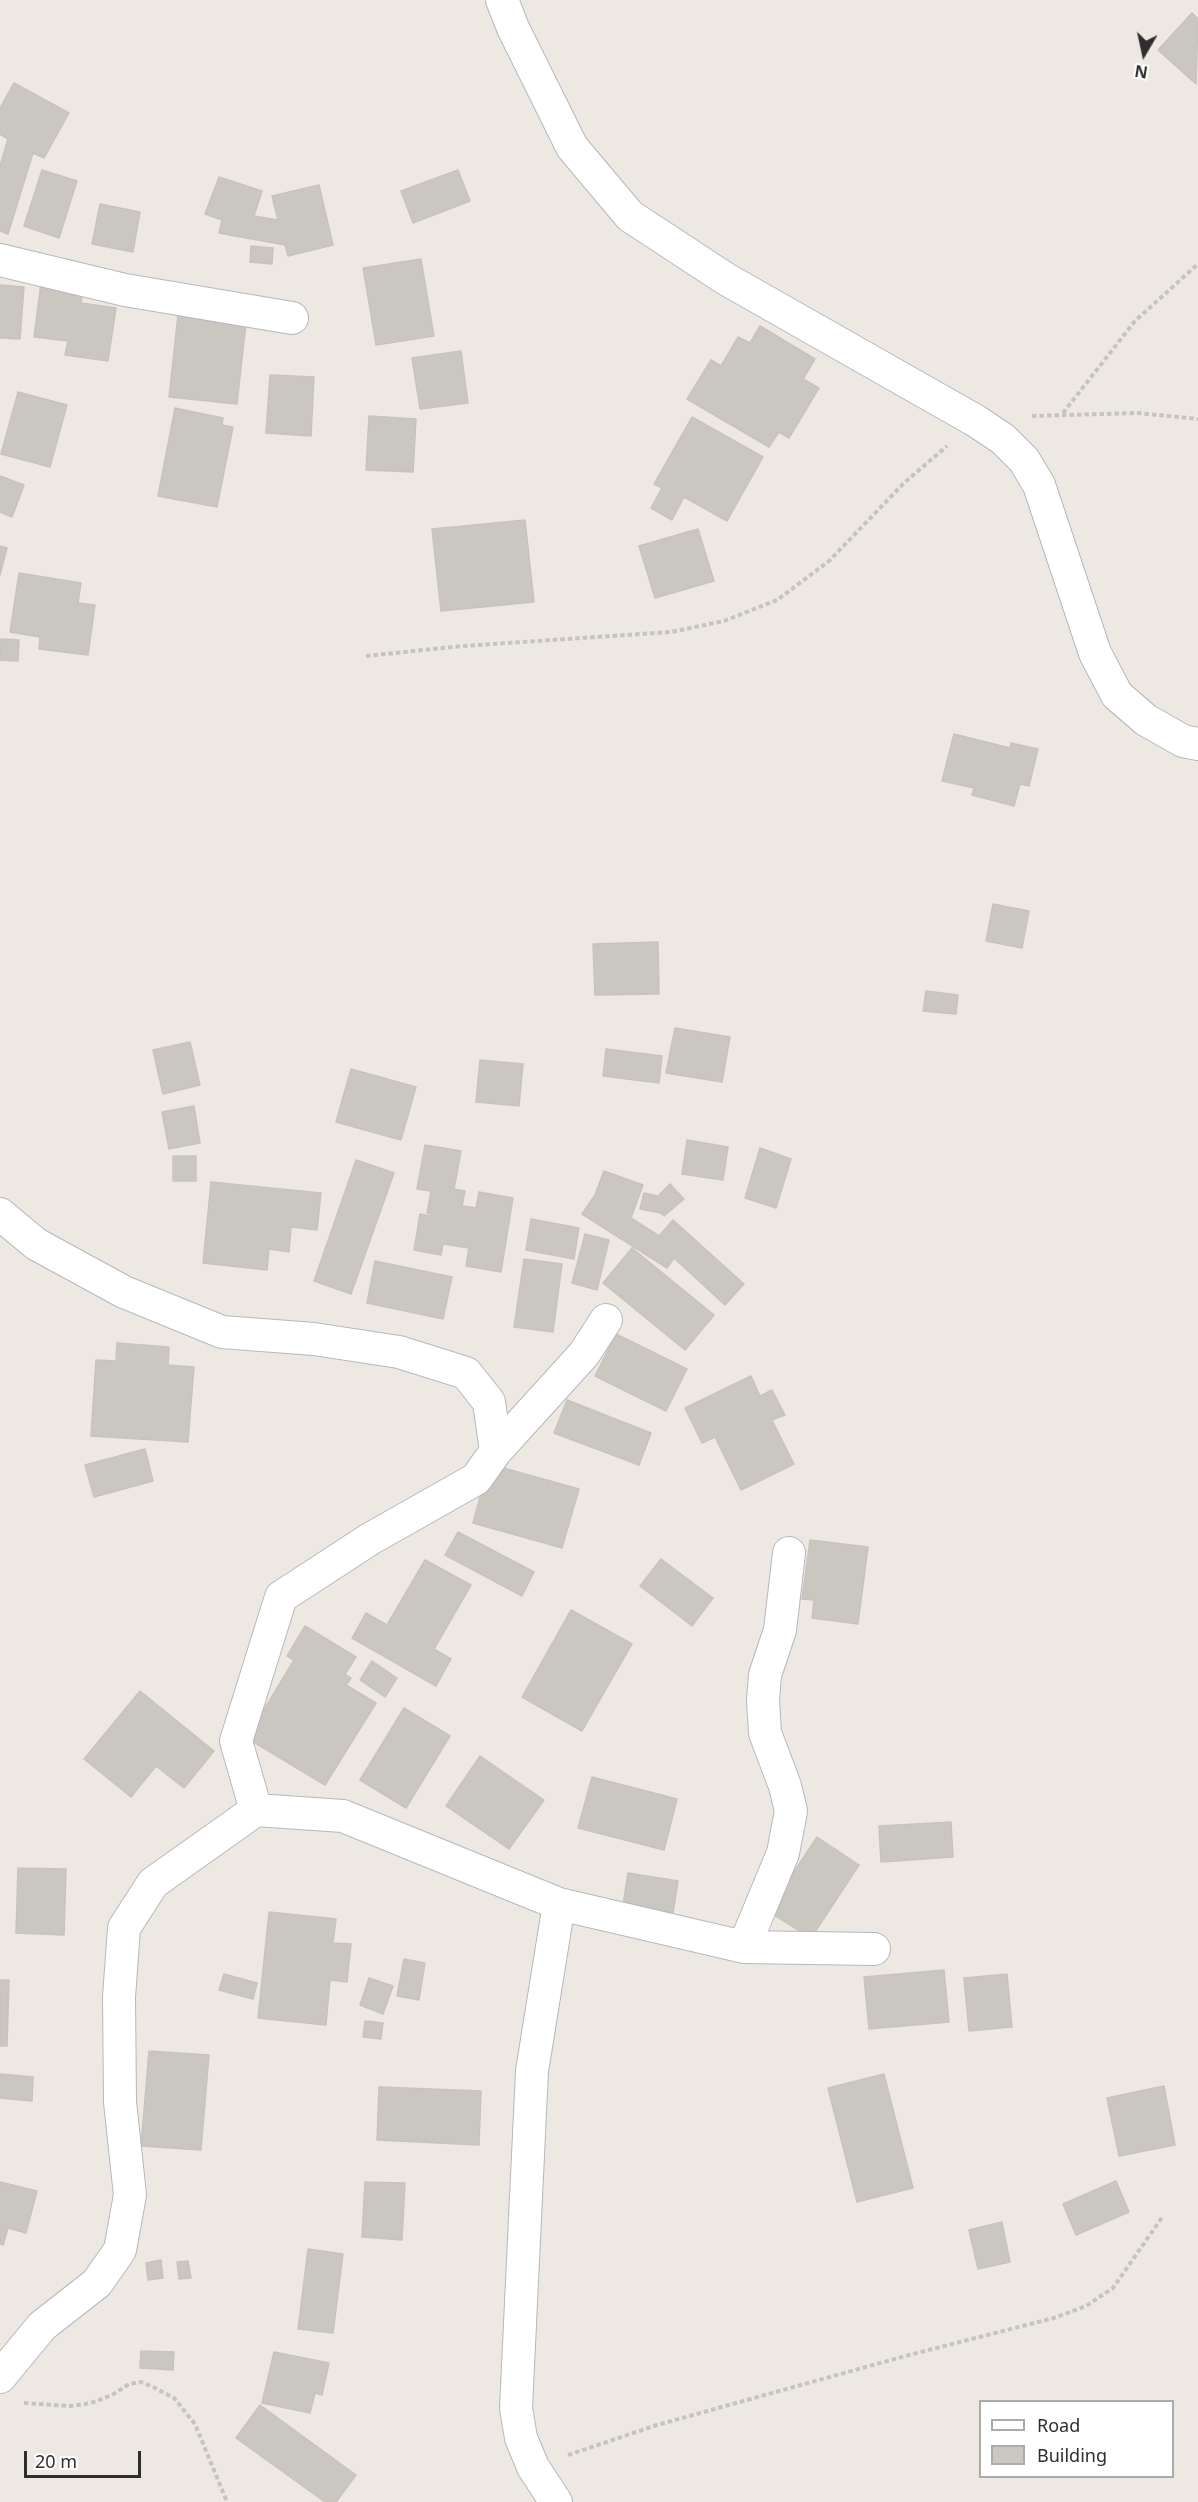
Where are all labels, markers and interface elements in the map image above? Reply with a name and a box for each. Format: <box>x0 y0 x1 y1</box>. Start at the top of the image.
north arrow <box>1114 24 1174 84</box>
text: N <box>1133 60 1149 84</box>
legend <box>979 2400 1174 2478</box>
text: Road <box>1037 2413 1080 2437</box>
scale bar <box>27 2439 144 2477</box>
text: Building <box>1037 2443 1107 2467</box>
text: 20 m <box>35 2449 77 2473</box>

